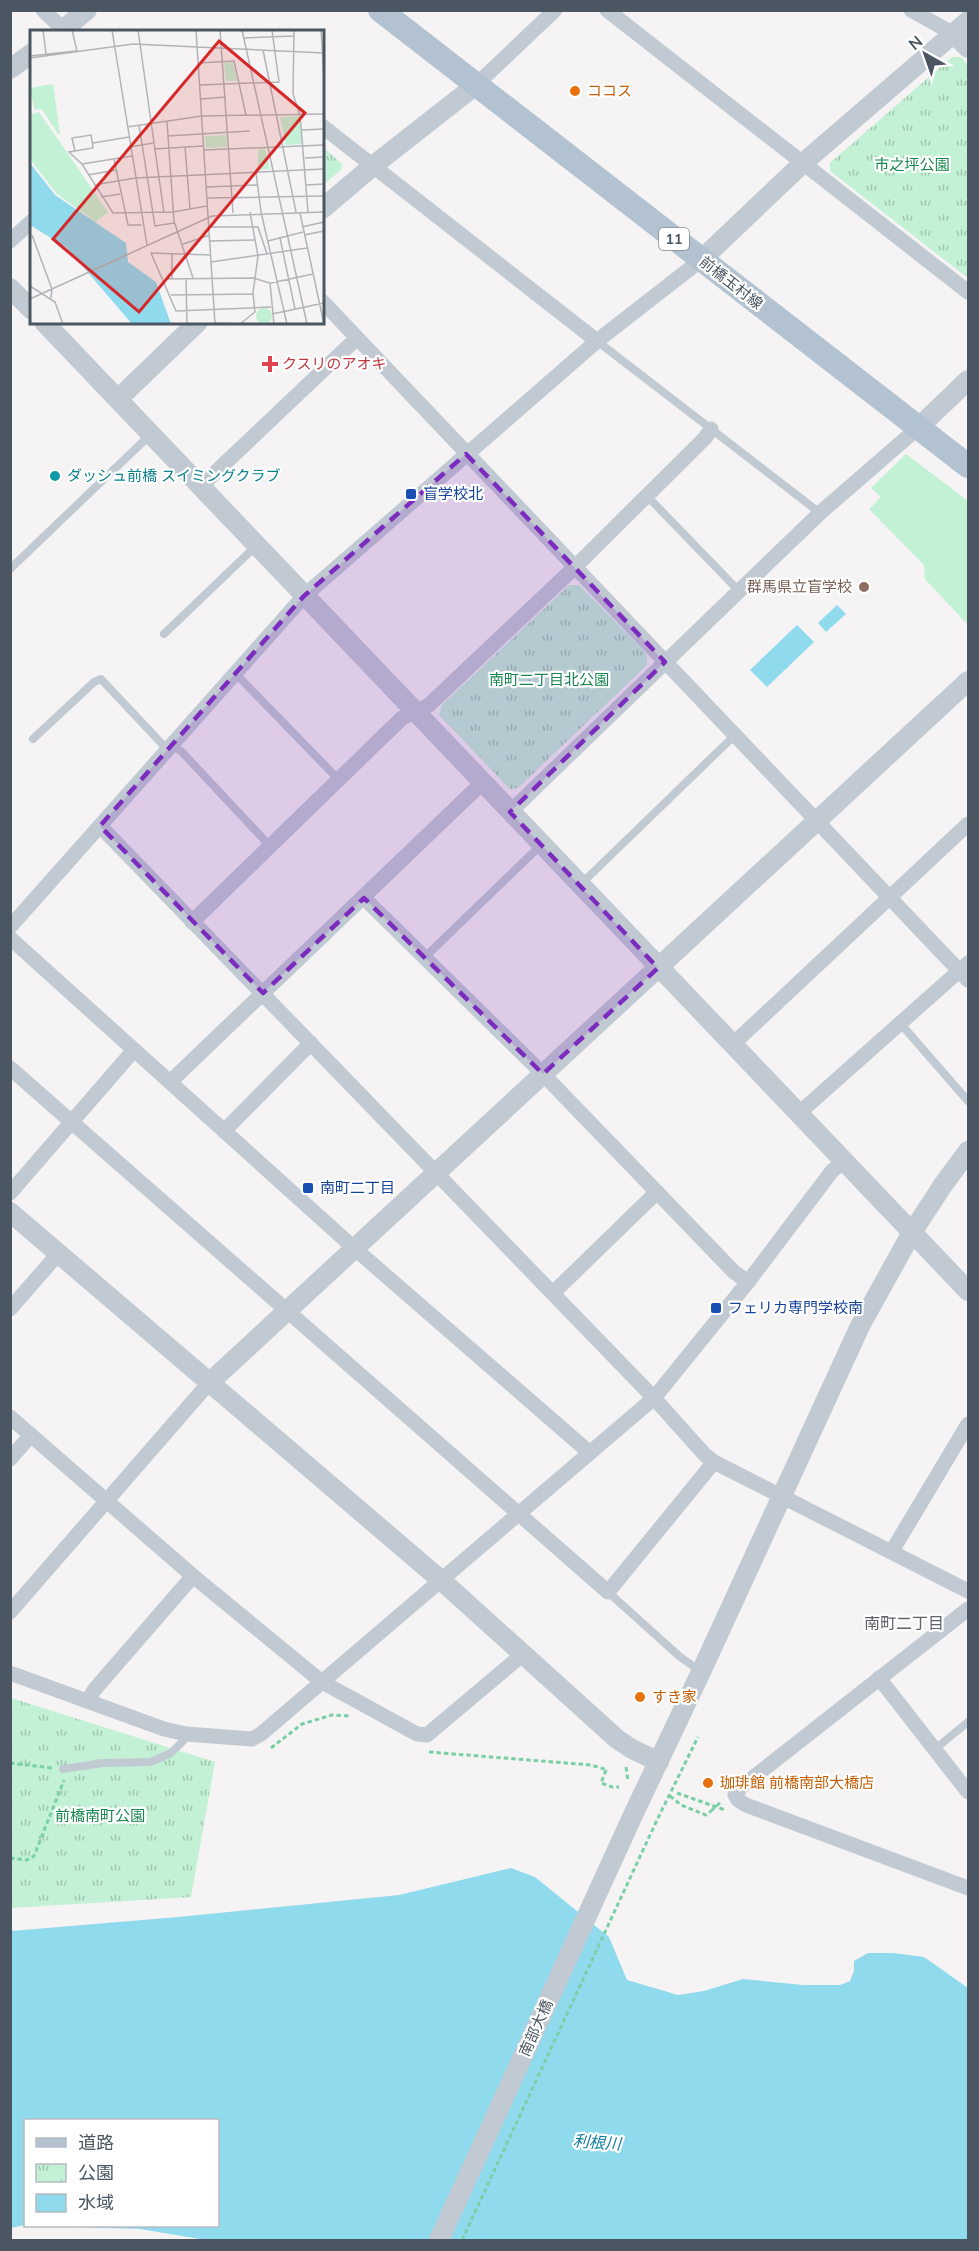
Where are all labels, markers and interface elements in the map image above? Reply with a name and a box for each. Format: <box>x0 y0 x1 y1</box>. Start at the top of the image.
north arrow <box>895 24 955 84</box>
inset map <box>30 30 324 324</box>
text: N <box>904 31 926 54</box>
place label: ココス <box>587 81 632 100</box>
marker: ココス <box>568 84 582 98</box>
park label: 市之坪公園 <box>874 155 950 174</box>
road number: 11 <box>659 228 689 250</box>
street label: 前橋玉村線 <box>696 252 767 313</box>
place label: クスリのアオキ <box>282 354 387 373</box>
marker: クスリのアオキ <box>263 357 277 371</box>
place label: ダッシュ前橋 スイミングクラブ <box>67 466 281 485</box>
marker: ダッシュ前橋 スイミングクラブ <box>48 469 62 483</box>
place label: 盲学校北 <box>423 484 483 503</box>
marker: 盲学校北 <box>404 487 418 501</box>
place label: 群馬県立盲学校 <box>747 577 852 596</box>
marker: 群馬県立盲学校 <box>857 580 871 594</box>
park label: 南町二丁目北公園 <box>489 670 609 689</box>
place label: 南町二丁目 <box>320 1178 395 1197</box>
marker: 南町二丁目 <box>301 1181 315 1195</box>
place label: フェリカ専門学校南 <box>728 1298 863 1317</box>
marker: フェリカ専門学校南 <box>709 1301 723 1315</box>
district label: 南町二丁目 <box>864 1613 944 1633</box>
place label: すき家 <box>652 1687 697 1706</box>
marker: すき家 <box>633 1690 647 1704</box>
place label: 珈琲館 前橋南部大橋店 <box>720 1773 874 1792</box>
marker: 珈琲館 前橋南部大橋店 <box>701 1776 715 1790</box>
park label: 前橋南町公園 <box>55 1806 145 1825</box>
street label: 南部大橋 <box>515 1997 556 2059</box>
legend <box>24 2119 219 2227</box>
water label: 利根川 <box>572 2130 624 2154</box>
text: 道路 <box>78 2131 114 2154</box>
text: 公園 <box>78 2161 114 2184</box>
text: 水域 <box>78 2191 114 2214</box>

